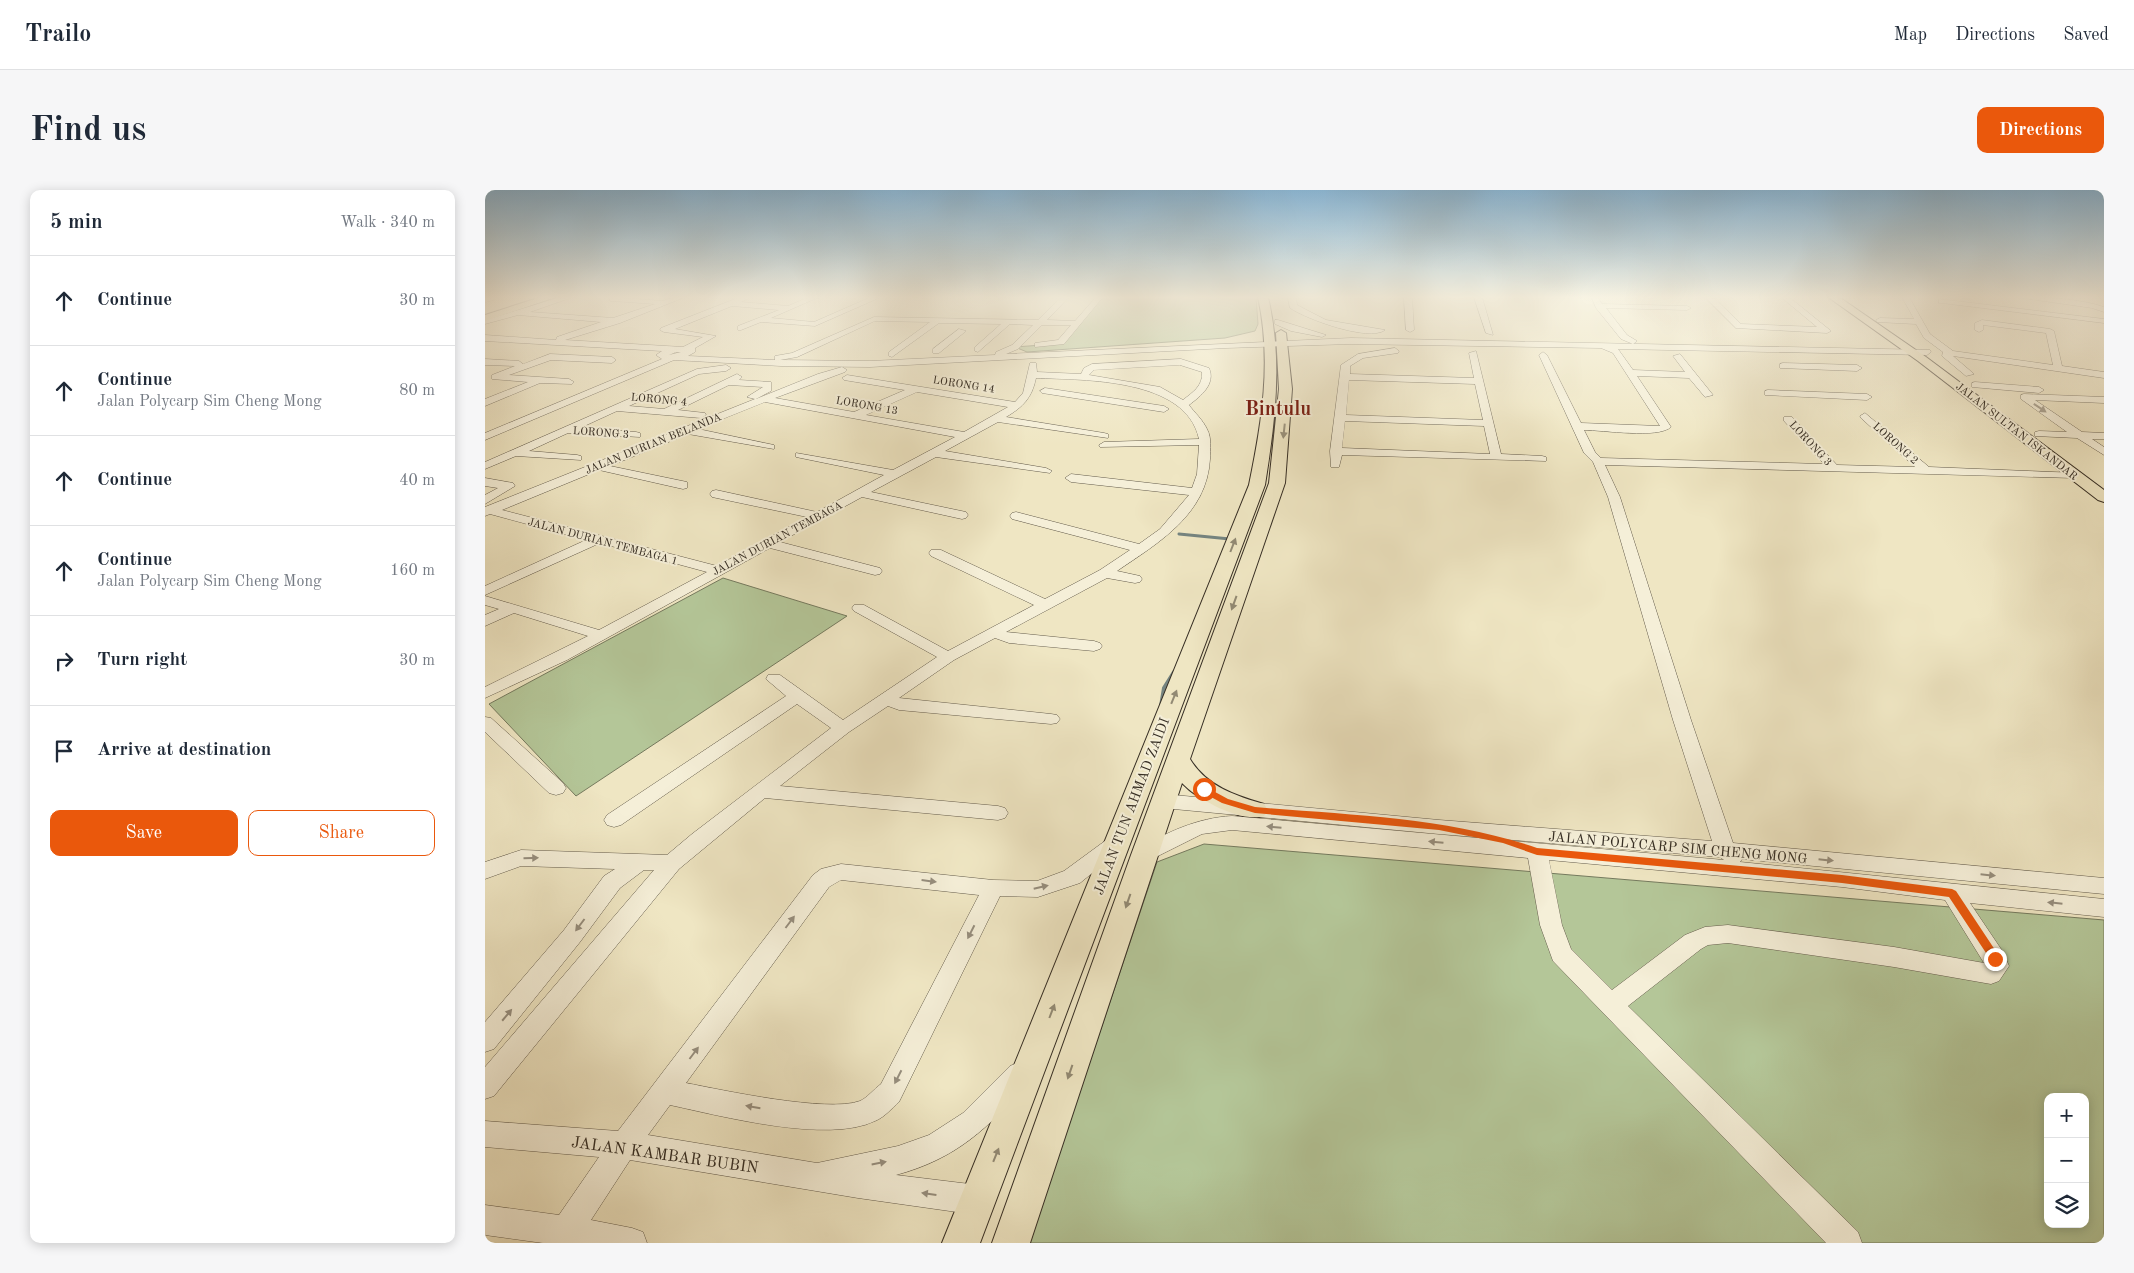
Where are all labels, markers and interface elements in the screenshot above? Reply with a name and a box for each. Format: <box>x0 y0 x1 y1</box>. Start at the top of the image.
text: Trailo <box>25 23 91 47</box>
text: Map <box>1894 26 1927 44</box>
text: Directions <box>1955 26 2035 44</box>
text: Saved <box>2063 26 2109 44</box>
button: Directions <box>1977 107 2104 153</box>
text: Find us <box>30 113 146 148</box>
text: 5 min <box>50 212 103 233</box>
text: Walk · 340 m <box>340 215 435 231</box>
icon: ahead <box>50 287 78 315</box>
text: Continue <box>97 291 172 310</box>
text: 30 m <box>399 293 435 309</box>
text: Continue <box>97 371 172 390</box>
street label: LORONG 14 <box>932 375 996 396</box>
icon: ahead <box>50 377 78 405</box>
street label: JALAN SULTAN ISKANDAR <box>1953 381 2079 483</box>
text: 80 m <box>399 383 435 399</box>
street label: LORONG 4 <box>630 393 687 408</box>
text: Jalan Polycarp Sim Cheng Mong <box>97 394 322 410</box>
street label: LORONG 13 <box>835 396 899 417</box>
district label: Bintulu <box>1245 400 1311 420</box>
one-way arrow <box>2033 404 2046 413</box>
street label: JALAN DURIAN BELANDA <box>584 412 724 477</box>
street label: LORONG 3 <box>1787 420 1833 468</box>
street label: LORONG 2 <box>1870 421 1920 467</box>
one-way arrow <box>1280 423 1288 439</box>
street label: LORONG 3 <box>572 426 629 441</box>
icon: ahead <box>50 467 78 495</box>
text: Continue <box>97 471 172 490</box>
text: 40 m <box>399 473 435 489</box>
street label: JALAN DURIAN TEMBAGA <box>711 500 845 578</box>
street label: JALAN DURIAN TEMBAGA 1 <box>526 517 679 568</box>
one-way arrow <box>1230 538 1238 553</box>
text: Continue <box>97 551 172 570</box>
icon: ahead <box>50 557 78 585</box>
text: 160 m <box>390 563 435 579</box>
text: Jalan Polycarp Sim Cheng Mong <box>97 574 322 590</box>
one-way arrow <box>1230 596 1238 611</box>
icon: right <box>50 647 78 675</box>
text: Turn right <box>97 651 187 670</box>
text: 30 m <box>399 653 435 669</box>
one-way arrow <box>1170 689 1178 704</box>
street label: JALAN TUN AHMAD ZAIDI <box>1092 716 1172 897</box>
icon: arrive <box>50 737 78 765</box>
text: Arrive at destination <box>97 741 271 760</box>
route start <box>1193 778 1216 801</box>
button: Save <box>50 810 238 856</box>
button: Share <box>248 810 435 856</box>
one-way arrow <box>1266 823 1282 831</box>
street label: JALAN POLYCARP SIM CHENG MONG <box>1548 830 1808 866</box>
one-way arrow <box>1428 838 1444 846</box>
one-way arrow <box>523 853 539 861</box>
one-way arrow <box>1818 856 1834 864</box>
one-way arrow <box>1980 871 1996 879</box>
one-way arrow <box>922 877 938 885</box>
one-way arrow <box>1033 883 1049 891</box>
one-way arrow <box>1124 894 1131 909</box>
one-way arrow <box>2047 899 2063 907</box>
one-way arrow <box>785 916 796 929</box>
one-way arrow <box>575 918 585 932</box>
one-way arrow <box>967 925 975 939</box>
route end <box>1984 948 2007 971</box>
one-way arrow <box>1048 1003 1056 1018</box>
one-way arrow <box>501 1009 512 1022</box>
one-way arrow <box>688 1047 699 1060</box>
one-way arrow <box>1066 1064 1073 1079</box>
one-way arrow <box>894 1070 902 1084</box>
map controls <box>2044 1093 2089 1228</box>
button: + <box>2044 1093 2089 1138</box>
one-way arrow <box>745 1103 761 1111</box>
street label: JALAN KAMBAR BUBIN <box>570 1135 759 1177</box>
button: − <box>2044 1138 2089 1183</box>
one-way arrow <box>992 1148 1000 1162</box>
one-way arrow <box>871 1159 887 1167</box>
button: layers <box>2044 1183 2089 1228</box>
one-way arrow <box>921 1190 937 1198</box>

